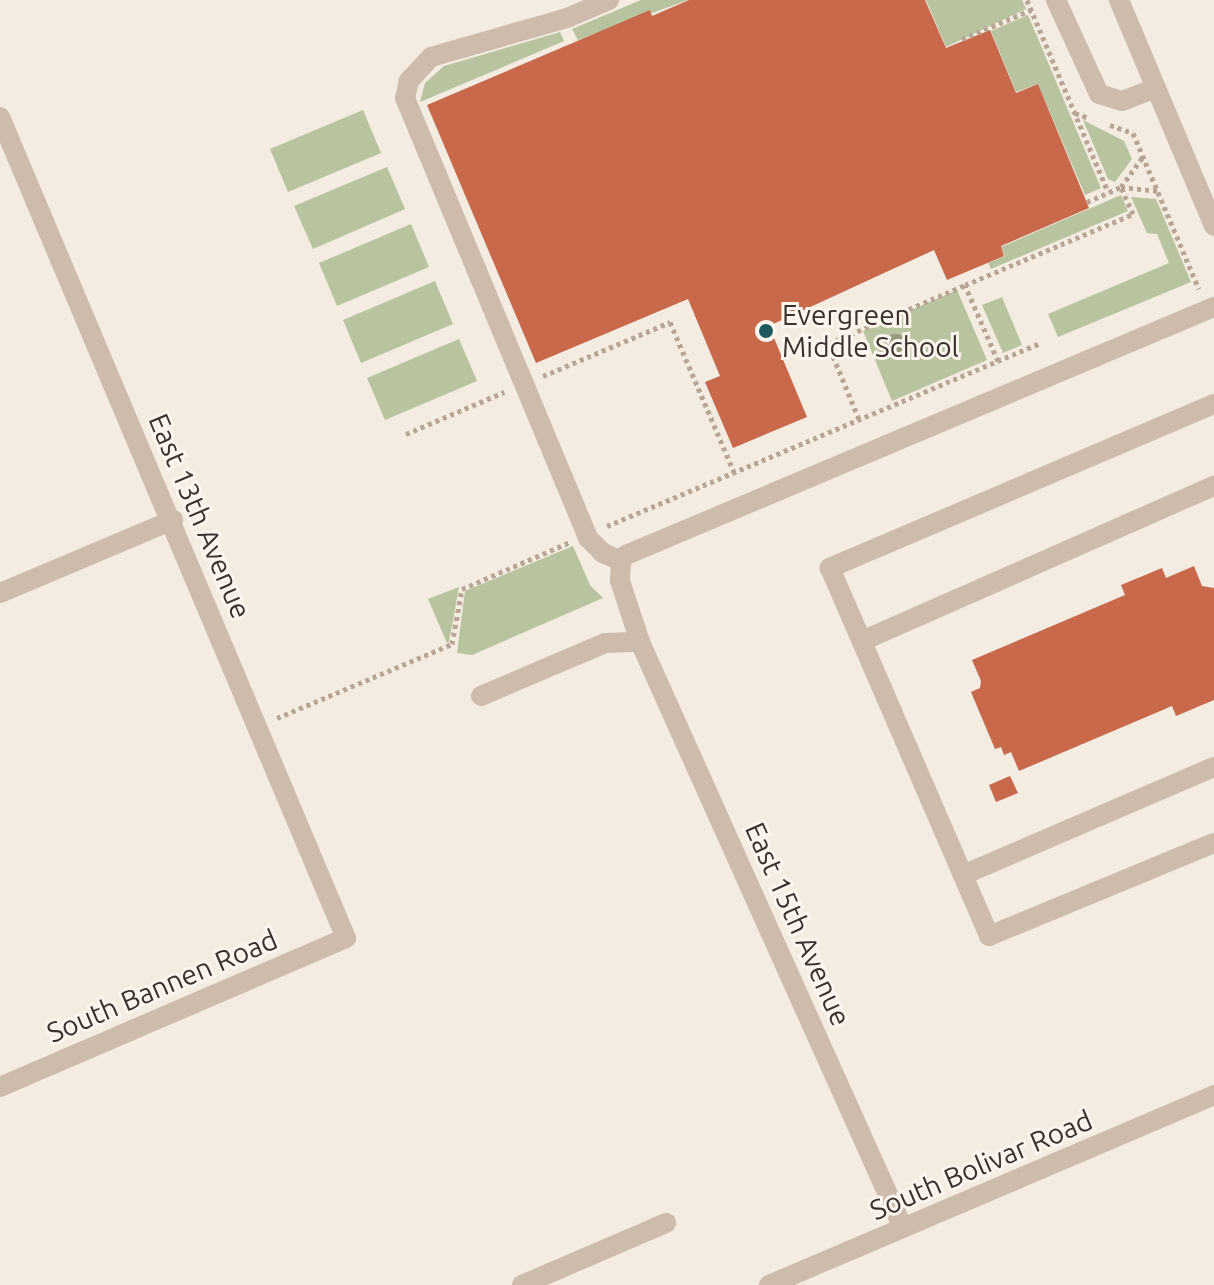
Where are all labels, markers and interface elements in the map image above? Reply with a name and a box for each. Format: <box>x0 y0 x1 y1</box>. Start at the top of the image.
place label: Evergreen Middle School <box>782 298 959 364</box>
marker: Evergreen Middle School <box>757 322 775 340</box>
street label: East 13th Avenue <box>142 409 258 623</box>
street label: East 15th Avenue <box>738 817 858 1031</box>
street label: South Bannen Road <box>42 922 282 1050</box>
street label: South Bolivar Road <box>865 1103 1097 1227</box>

